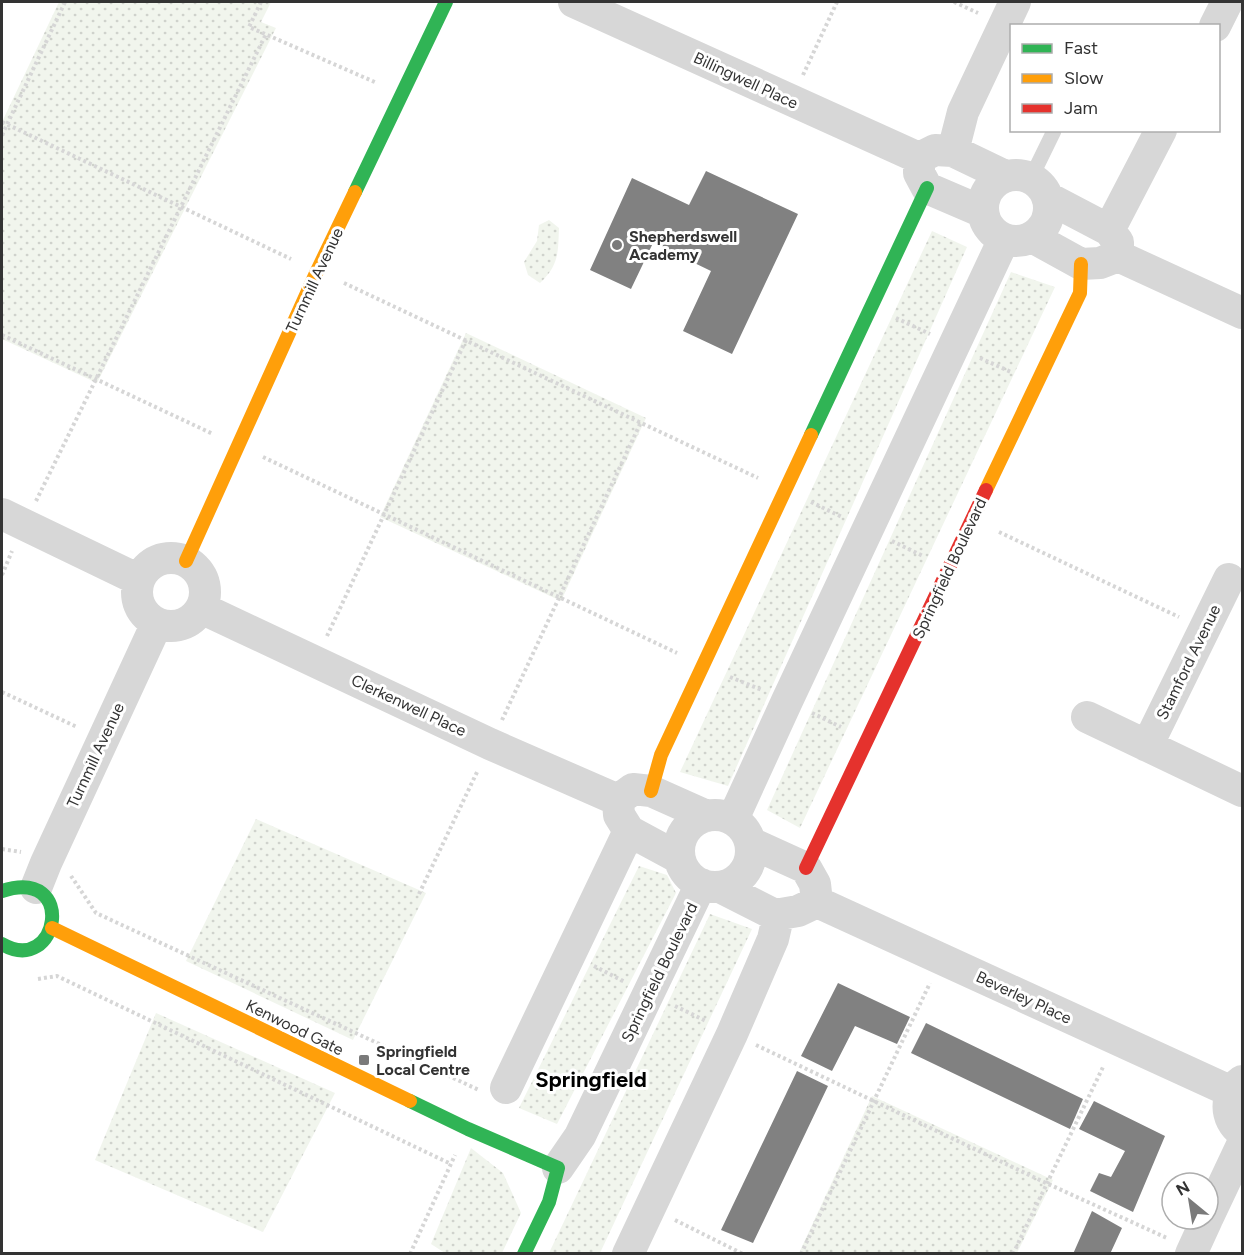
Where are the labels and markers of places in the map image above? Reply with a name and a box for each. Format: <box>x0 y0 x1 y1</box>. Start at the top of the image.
place label: Shepherdswell Academy <box>629 227 737 264</box>
marker: Shepherdswell Academy <box>610 238 624 252</box>
place label: Springfield Local Centre <box>376 1042 470 1079</box>
marker: Springfield Local Centre <box>357 1053 371 1067</box>

